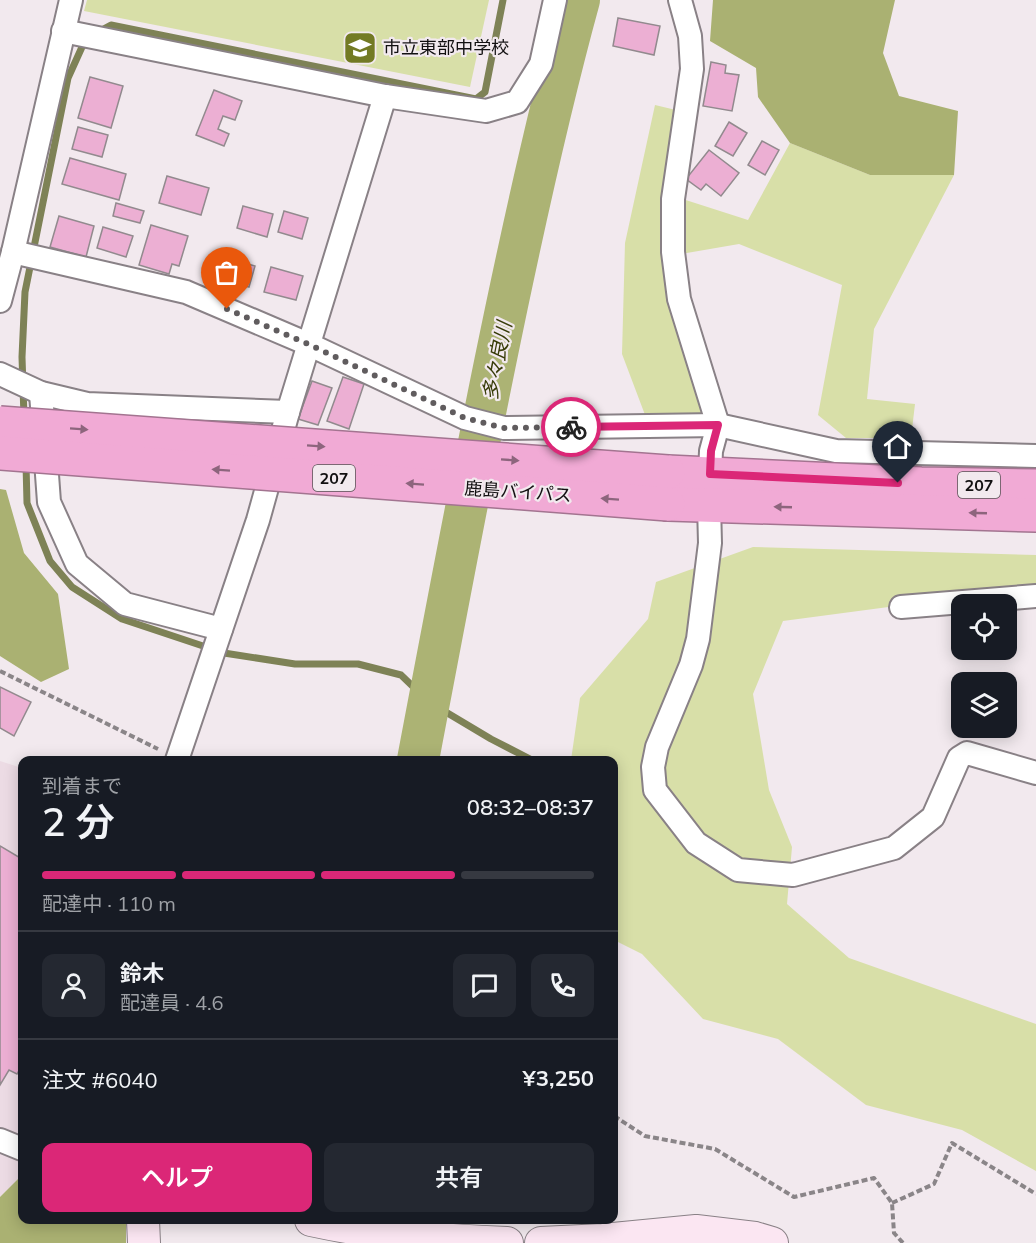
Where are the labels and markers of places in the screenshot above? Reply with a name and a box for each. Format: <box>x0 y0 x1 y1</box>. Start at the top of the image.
school or university icon: 市立東部中学校 <box>342 30 378 66</box>
place label: 市立東部中学校 <box>383 36 509 59</box>
pin <box>201 247 252 309</box>
pin <box>872 421 923 483</box>

